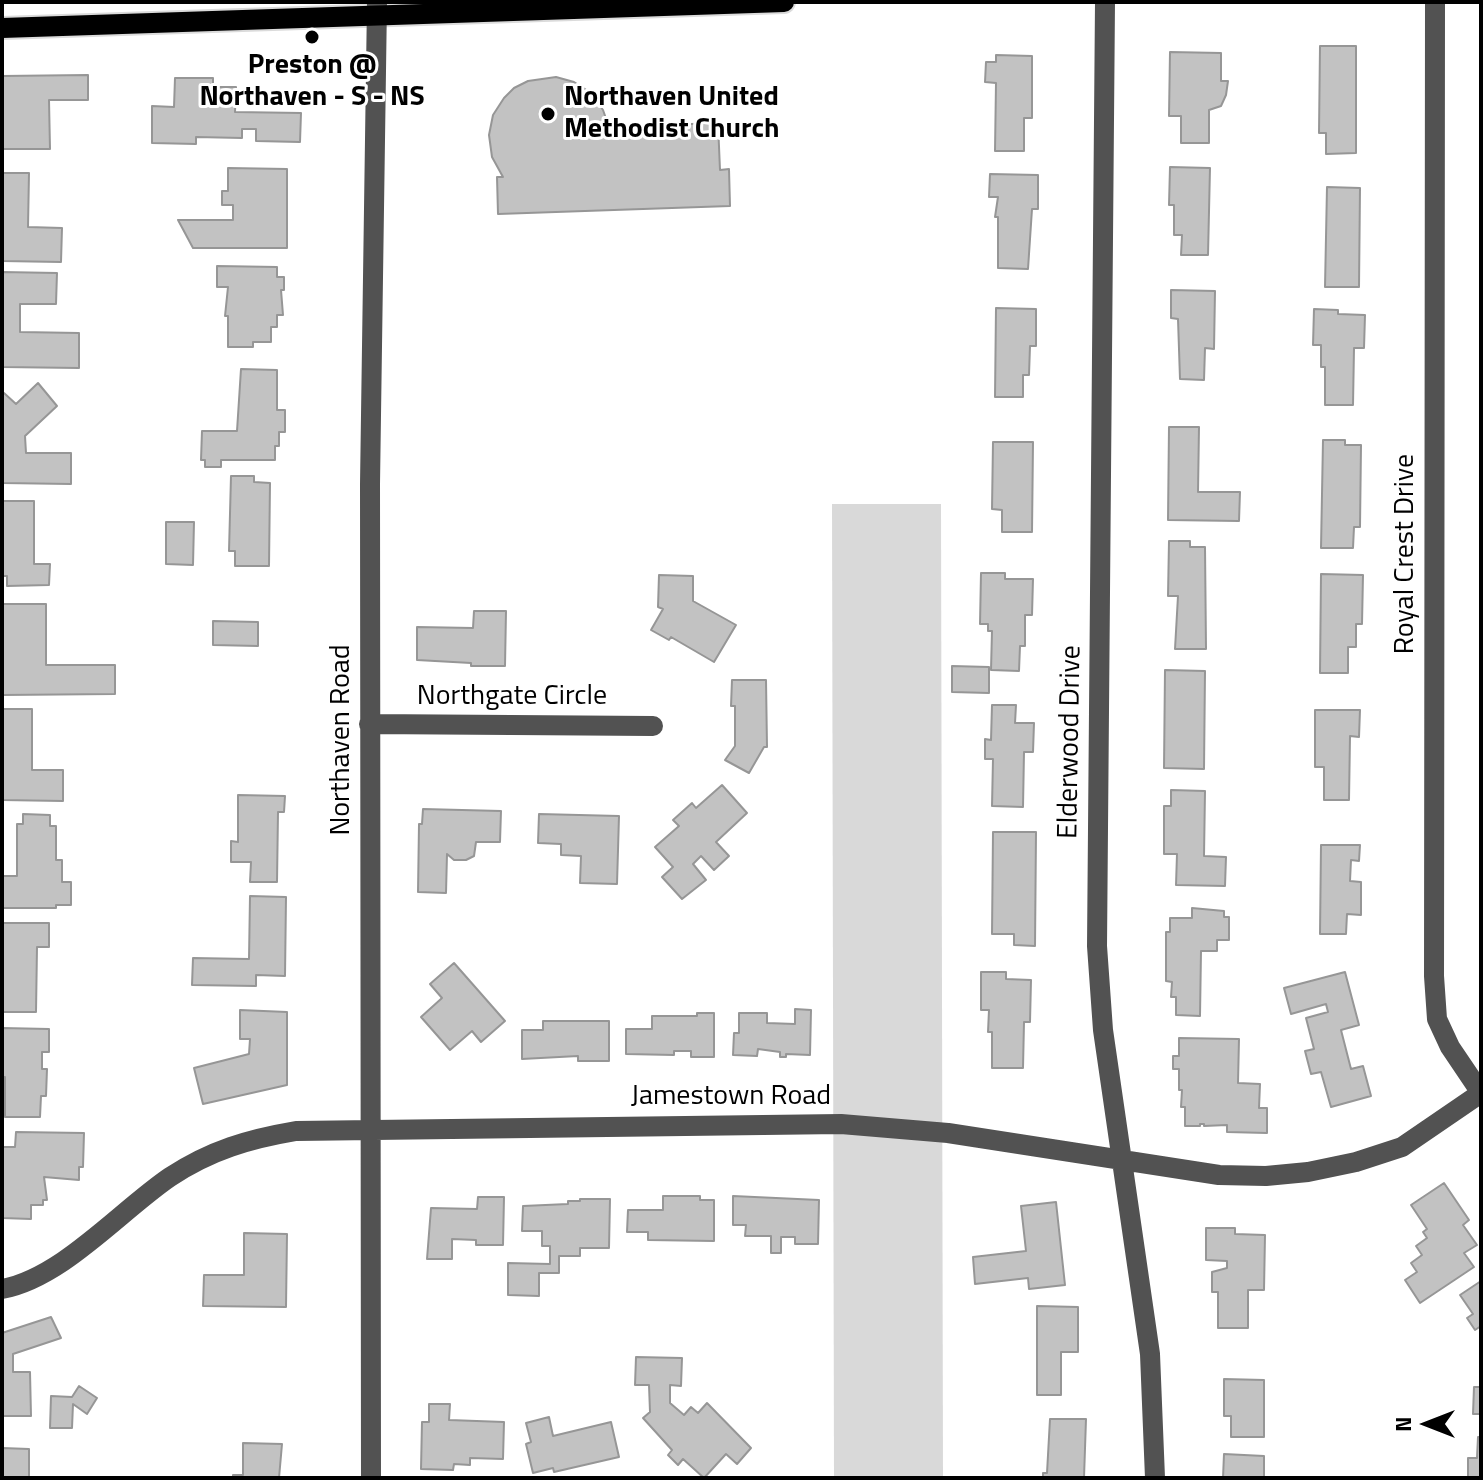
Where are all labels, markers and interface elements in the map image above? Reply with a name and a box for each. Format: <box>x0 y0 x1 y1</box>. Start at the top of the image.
marker: Preston @ Northaven - S - NS <box>303 28 321 46</box>
place label: Preston @ Northaven - S - NS <box>199 49 425 115</box>
place label: Northaven United Methodist Church <box>564 81 779 147</box>
marker: Northaven United Methodist Church <box>539 105 557 123</box>
street label: Royal Crest Drive <box>1389 454 1423 654</box>
street label: Northaven Road <box>325 644 359 836</box>
street label: Elderwood Drive <box>1053 645 1089 839</box>
street label: Northgate Circle <box>417 680 607 714</box>
street label: Jamestown Road <box>631 1080 831 1114</box>
north arrow <box>1387 1384 1467 1464</box>
text: N <box>1386 1416 1420 1432</box>

